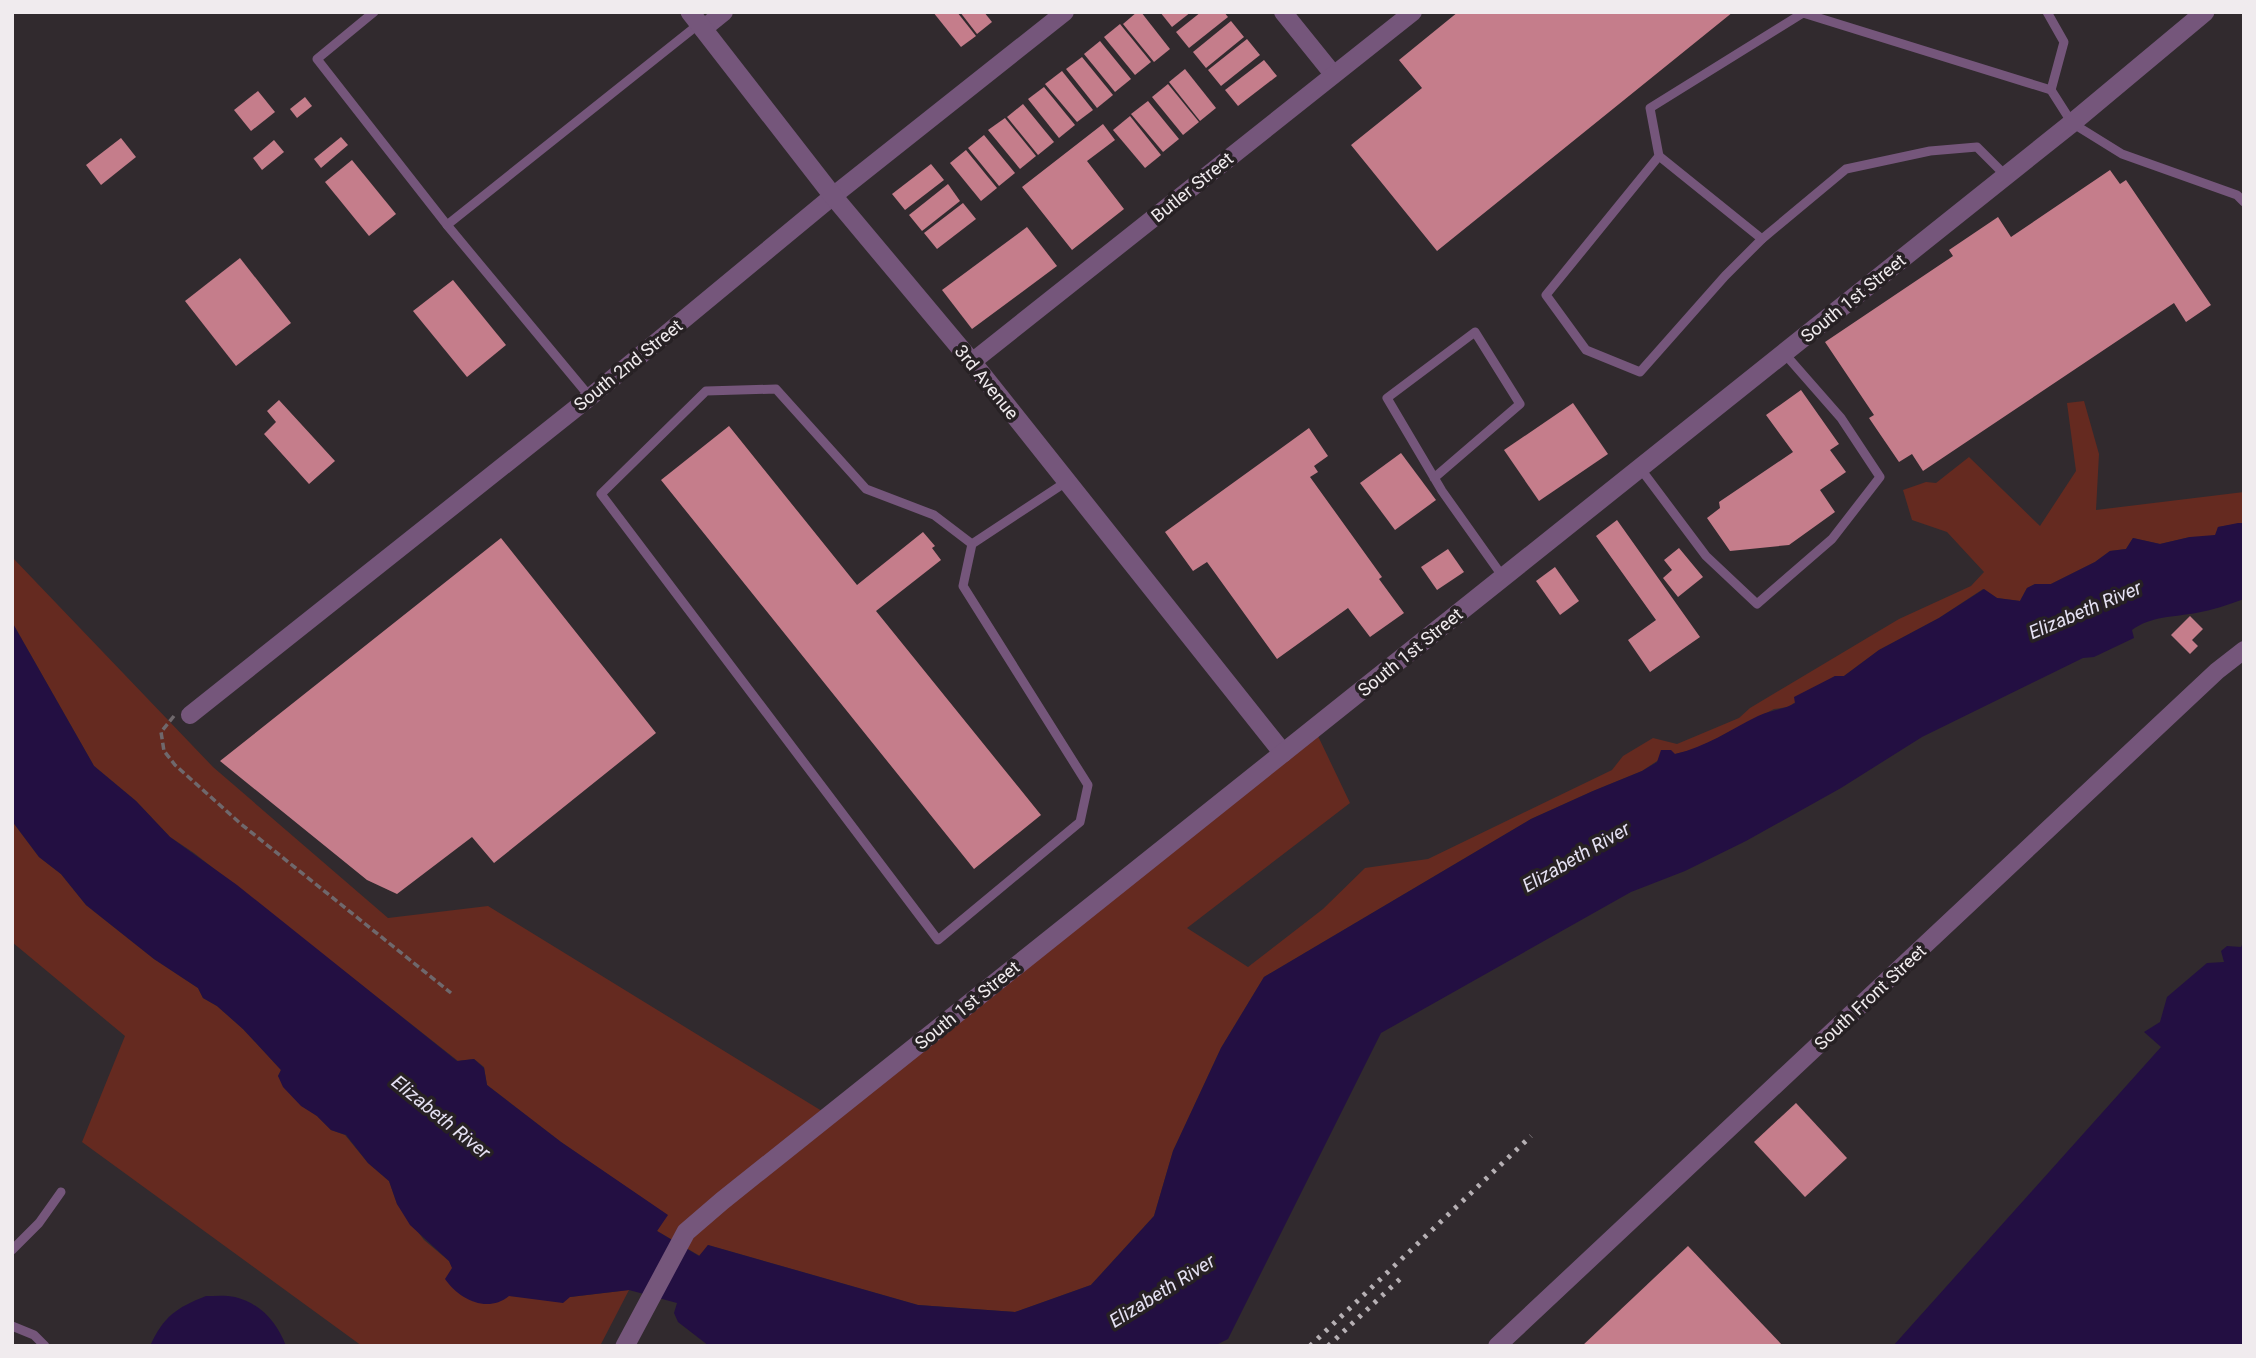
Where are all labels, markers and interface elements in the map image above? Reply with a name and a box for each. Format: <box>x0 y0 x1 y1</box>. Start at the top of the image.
street label: Butler Street <box>1147 148 1237 226</box>
street label: South 1st Street <box>1797 249 1910 347</box>
street label: South 2nd Street <box>570 315 686 415</box>
street label: 3rd Avenue <box>951 341 1023 423</box>
water label: Elizabeth River <box>2025 576 2146 644</box>
street label: South 1st Street <box>1354 603 1467 701</box>
water label: Elizabeth River <box>1518 817 1634 897</box>
street label: South Front Street <box>1810 940 1930 1054</box>
street label: South 1st Street <box>911 956 1024 1054</box>
water label: Elizabeth River <box>387 1070 496 1164</box>
water label: Elizabeth River <box>1105 1249 1220 1333</box>

